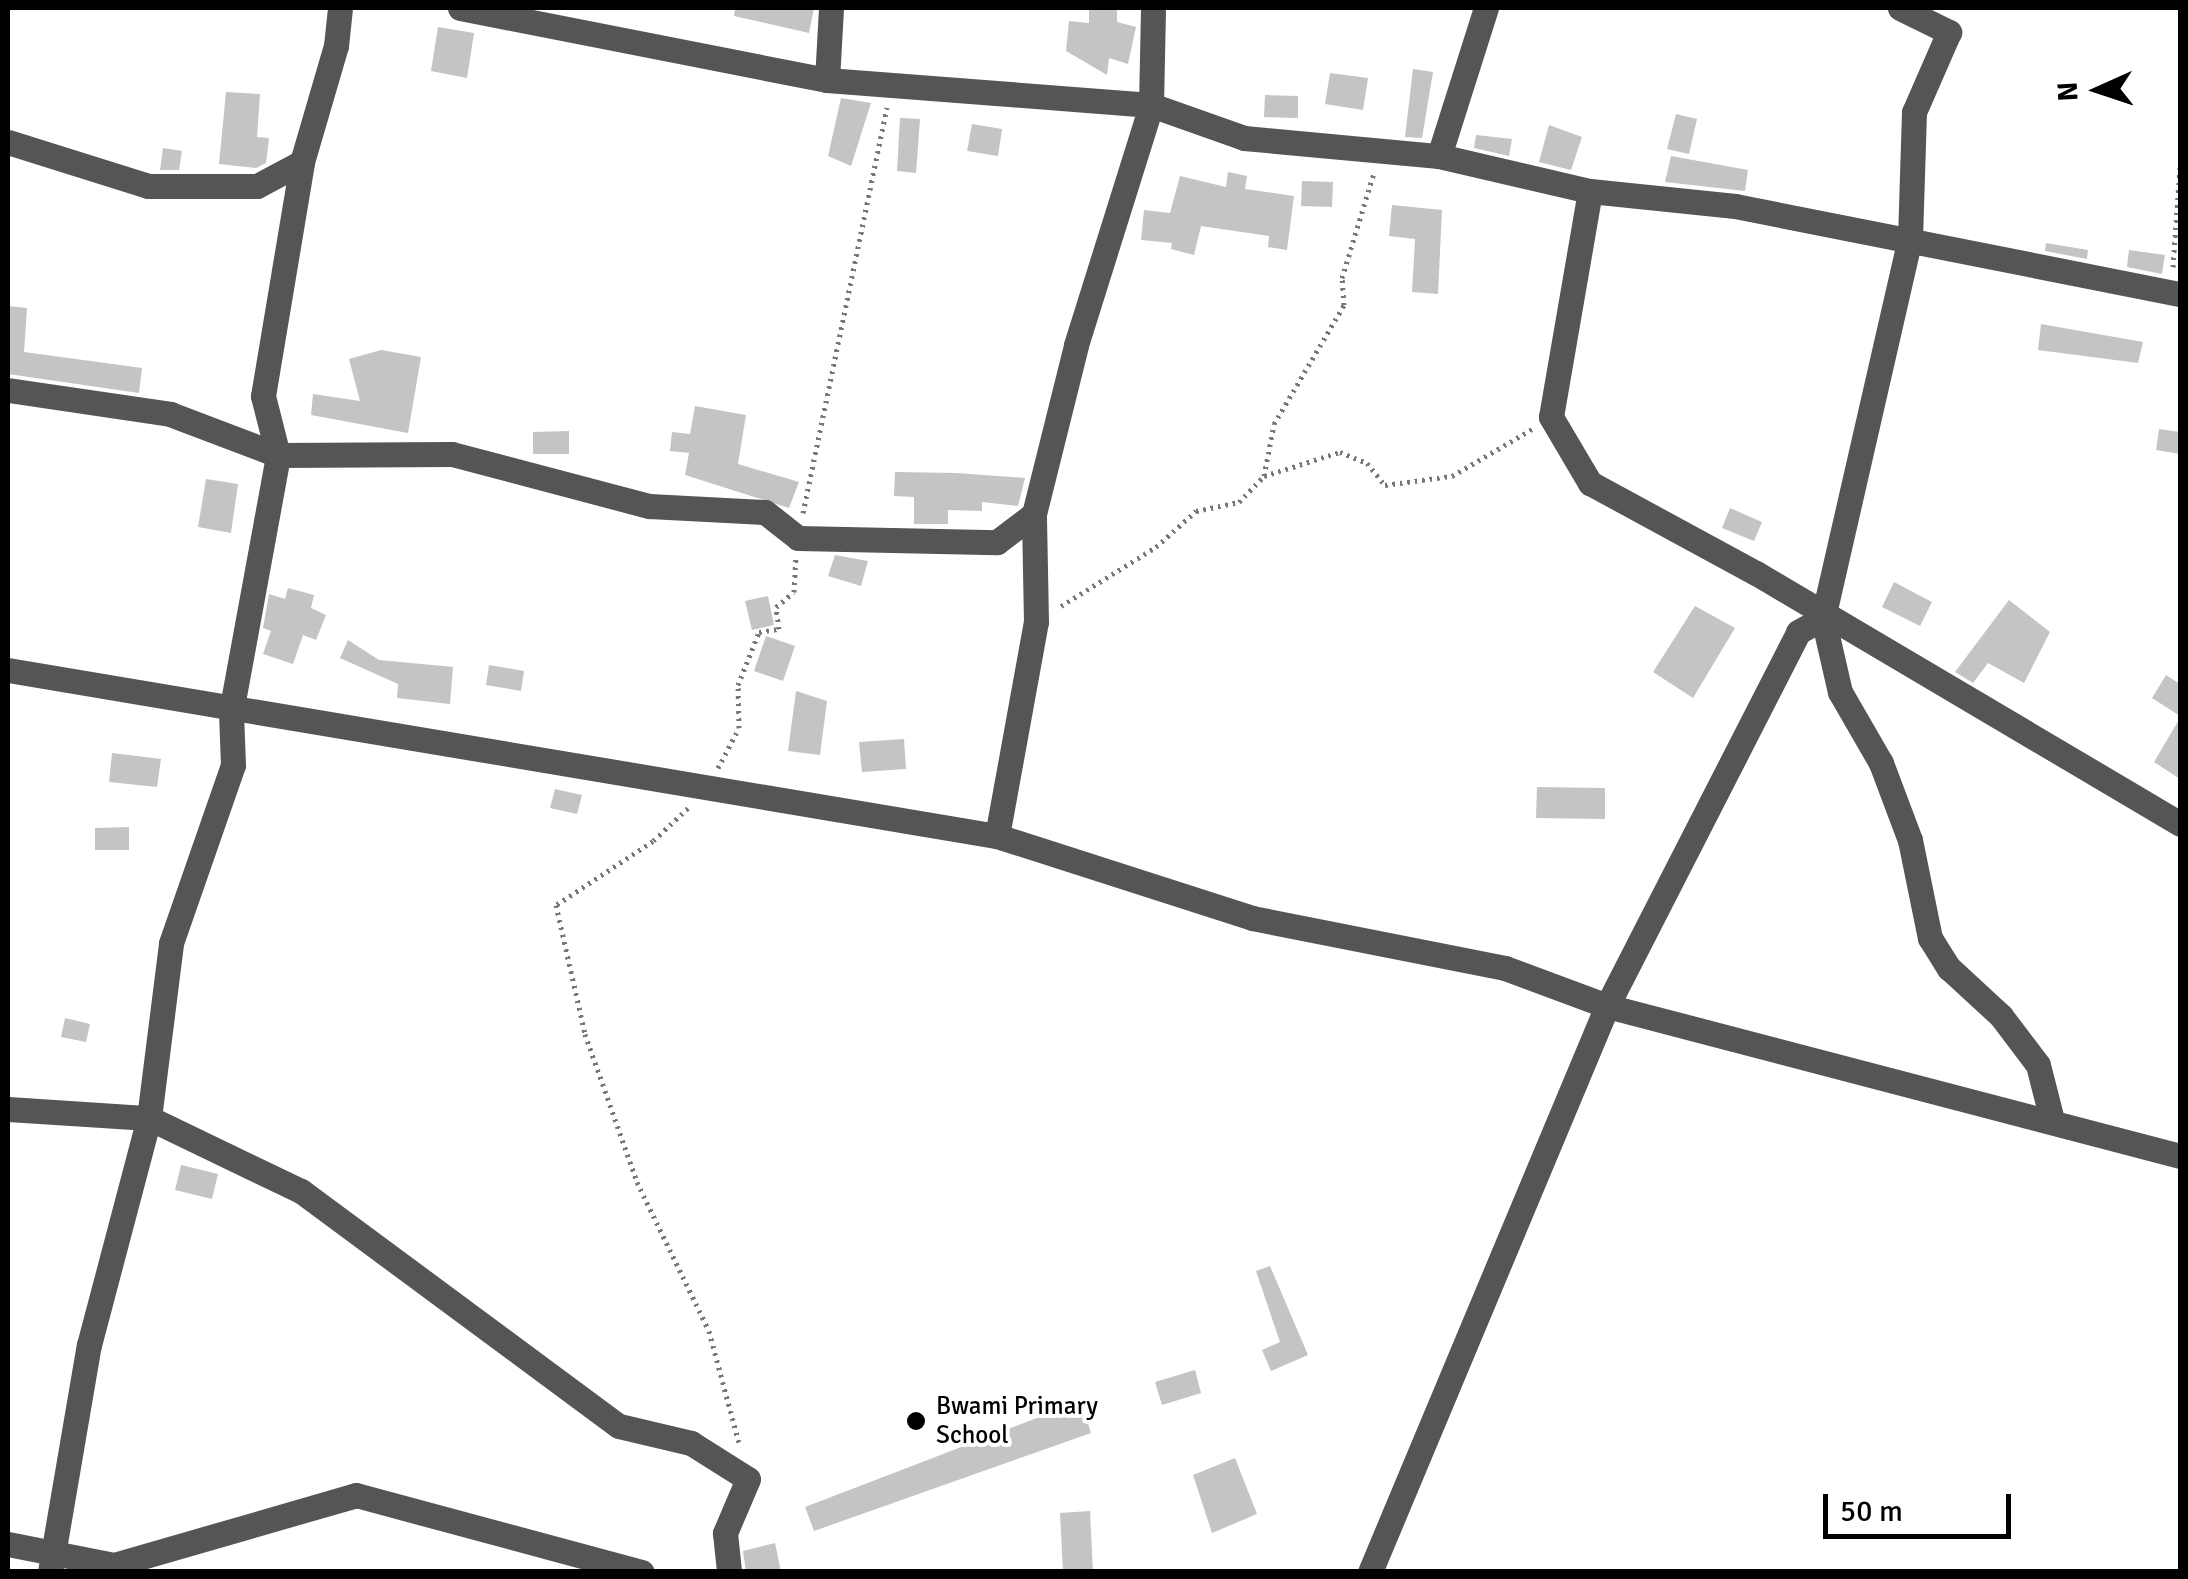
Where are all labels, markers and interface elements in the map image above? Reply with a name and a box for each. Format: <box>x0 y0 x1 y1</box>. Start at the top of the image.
north arrow <box>2048 40 2148 140</box>
text: N <box>2051 81 2086 102</box>
place label: Bwami Primary School <box>936 1392 1098 1451</box>
marker: Bwami Primary School <box>905 1410 927 1432</box>
scale bar <box>1828 1474 2016 1536</box>
text: 50 m <box>1840 1493 1903 1530</box>

